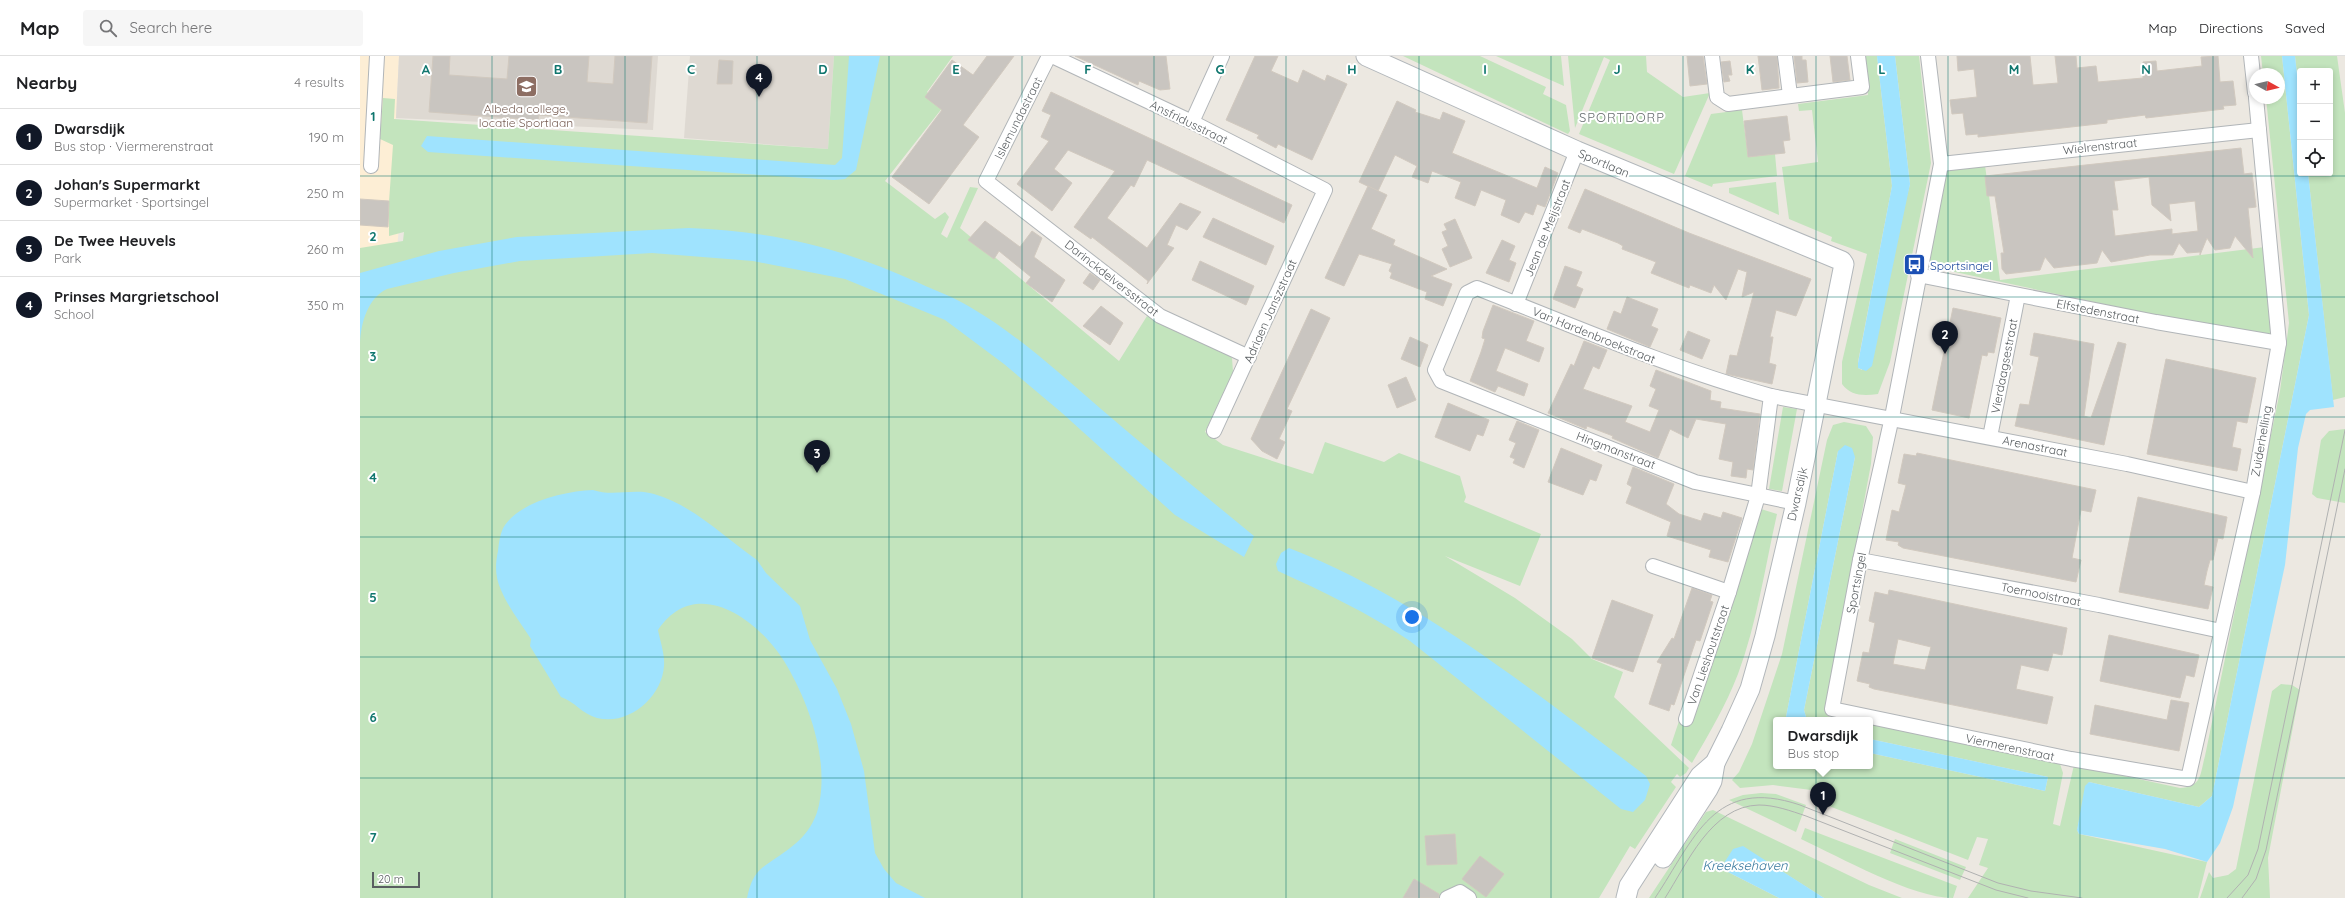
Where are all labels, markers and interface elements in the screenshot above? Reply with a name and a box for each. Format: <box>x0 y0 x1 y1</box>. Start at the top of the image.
search box <box>83 10 363 46</box>
text: Map <box>20 16 59 40</box>
icon: search <box>97 17 119 39</box>
text: Search here <box>129 18 212 37</box>
text: Map <box>2148 19 2177 37</box>
text: Directions <box>2199 19 2263 37</box>
text: Saved <box>2285 19 2325 37</box>
text: A <box>422 61 431 77</box>
text: B <box>554 61 562 77</box>
text: C <box>687 61 695 77</box>
text: D <box>818 61 828 77</box>
text: E <box>952 61 960 77</box>
text: F <box>1084 61 1092 77</box>
text: G <box>1215 61 1225 77</box>
text: H <box>1347 61 1357 77</box>
text: I <box>1483 61 1487 77</box>
text: J <box>1613 61 1621 77</box>
text: K <box>1746 61 1755 77</box>
text: L <box>1878 61 1886 77</box>
text: M <box>2009 61 2019 77</box>
text: N <box>2141 61 2151 77</box>
pin: 4 <box>746 64 772 97</box>
north arrow <box>2249 68 2285 104</box>
map controls <box>2297 68 2333 176</box>
button: + <box>2297 68 2333 104</box>
text: Nearby <box>16 72 77 93</box>
text: 4 results <box>294 74 344 90</box>
school or university icon: Albeda college, locatie Sportlaan <box>513 74 539 100</box>
street label: Islemundastraat <box>991 74 1045 162</box>
street label: Ansfridusstraat <box>1148 97 1230 147</box>
place label: Albeda college, locatie Sportlaan <box>479 101 573 130</box>
button: − <box>2297 104 2333 140</box>
text: 1 <box>370 108 376 124</box>
district label: SPORTDORP <box>1579 109 1665 125</box>
text: Dwarsdijk <box>54 119 125 138</box>
text: 1 <box>26 129 32 145</box>
text: 190 m <box>309 129 344 145</box>
street label: Wielrenstraat <box>2062 135 2138 157</box>
text: Bus stop · Viermerenstraat <box>54 138 214 154</box>
button: locate <box>2297 140 2333 176</box>
street label: Sportlaan <box>1576 145 1632 181</box>
text: Johan's Supermarkt <box>54 175 200 194</box>
street label: Jean de Meijstraat <box>1521 177 1573 279</box>
text: 2 <box>25 185 33 201</box>
text: 250 m <box>307 185 344 201</box>
text: Supermarket · Sportsingel <box>54 194 209 210</box>
text: 2 <box>369 228 377 244</box>
text: De Twee Heuvels <box>54 231 176 250</box>
street label: Darinckdelversstraat <box>1062 237 1162 319</box>
text: 3 <box>26 241 32 257</box>
text: 260 m <box>307 241 344 257</box>
text: Park <box>54 250 82 266</box>
bus stop icon: Sportsingel <box>1901 252 1927 278</box>
street label: Adriaen Janszstraat <box>1240 257 1300 365</box>
place label: Sportsingel <box>1930 258 1992 273</box>
text: Prinses Margrietschool <box>54 287 219 306</box>
street label: Elfstedenstraat <box>2055 296 2141 326</box>
text: 4 <box>25 297 33 313</box>
text: 350 m <box>307 297 344 313</box>
street label: Van Hardenbroekstraat <box>1530 303 1658 367</box>
text: School <box>54 306 94 322</box>
street label: Vierdaagsestraat <box>1987 317 2021 415</box>
pin: 2 <box>1932 321 1958 354</box>
text: 3 <box>370 348 377 364</box>
street label: Zuiderhelling <box>2247 404 2275 478</box>
street label: Hingmanstraat <box>1574 428 1658 472</box>
street label: Arenastraat <box>2001 432 2069 460</box>
pin: 3 <box>804 440 830 473</box>
street label: Dwarsdijk <box>1784 466 1810 522</box>
text: 4 <box>369 469 377 485</box>
street label: Sportsingel <box>1843 551 1869 615</box>
street label: Toernooistraat <box>2000 579 2082 609</box>
text: 5 <box>369 589 377 605</box>
street label: Van Lieshoutstraat <box>1684 603 1732 707</box>
your location <box>1402 607 1422 627</box>
text: 6 <box>369 709 377 725</box>
popup <box>1773 717 1873 769</box>
text: Dwarsdijk <box>1787 726 1859 745</box>
street label: Viermerenstraat <box>1964 730 2056 764</box>
text: Bus stop <box>1787 745 1839 761</box>
pin: 1 <box>1810 782 1836 815</box>
text: 7 <box>369 829 377 845</box>
water label: Kreeksehaven <box>1702 857 1788 873</box>
scale bar <box>372 870 420 889</box>
text: 20 m <box>378 872 404 886</box>

